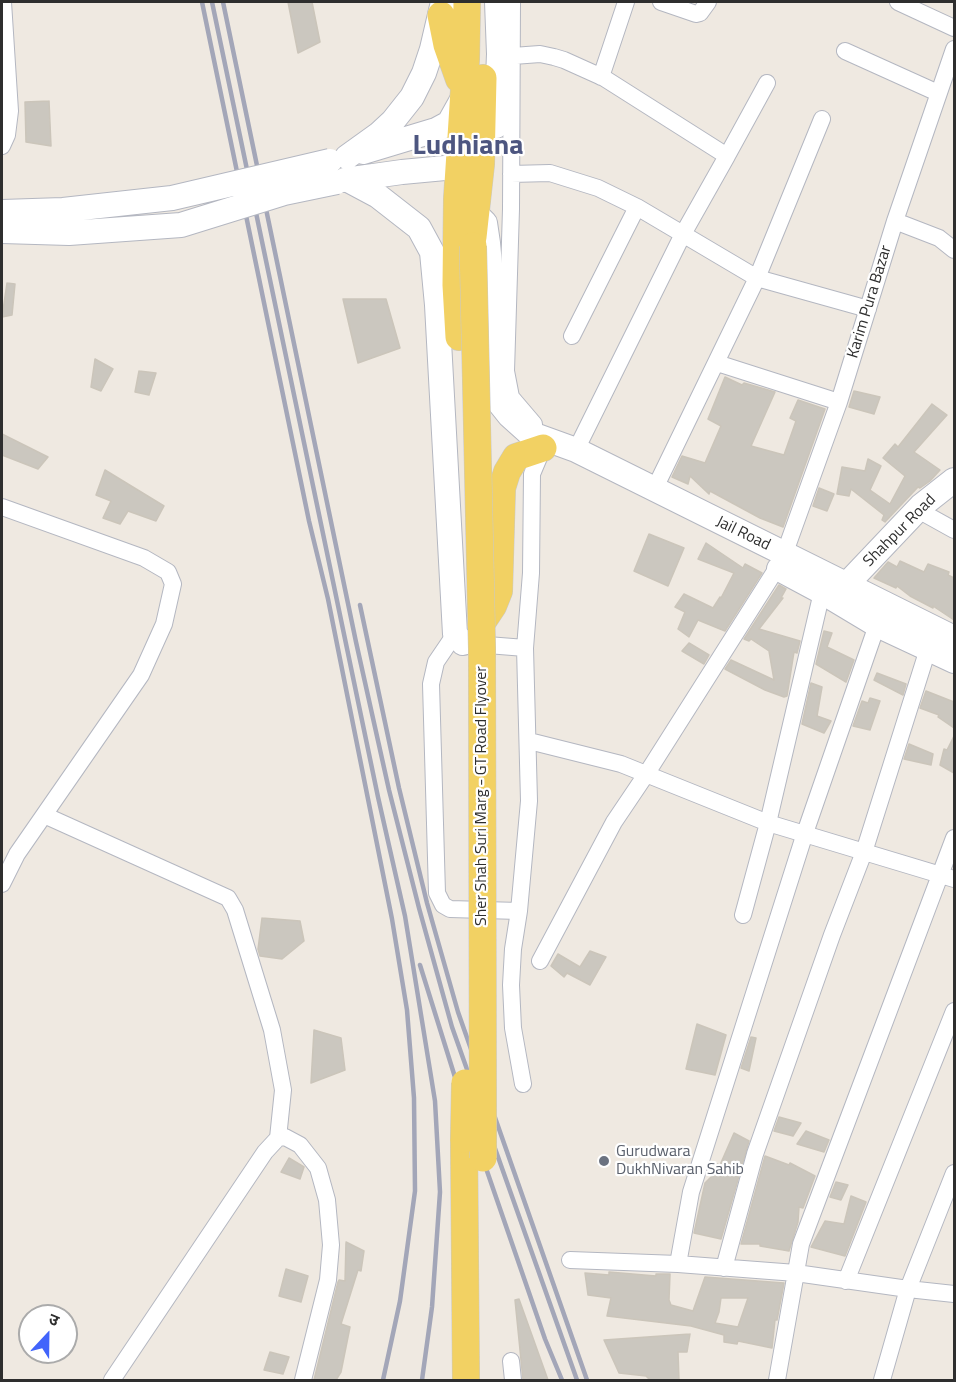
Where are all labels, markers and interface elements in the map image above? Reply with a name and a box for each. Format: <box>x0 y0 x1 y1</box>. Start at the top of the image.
district label: Ludhiana <box>413 130 523 164</box>
street label: Karim Pura Bazar <box>844 243 896 361</box>
street label: Shahpur Road <box>860 491 940 571</box>
street label: Jail Road <box>713 513 773 555</box>
street label: Sher Shah Suri Marg - GT Road Flyover <box>472 666 492 926</box>
place label: Gurudwara DukhNivaran Sahib <box>616 1142 744 1180</box>
marker: Gurudwara DukhNivaran Sahib <box>597 1154 611 1168</box>
north arrow <box>18 1304 78 1364</box>
text: उ <box>45 1306 63 1332</box>

